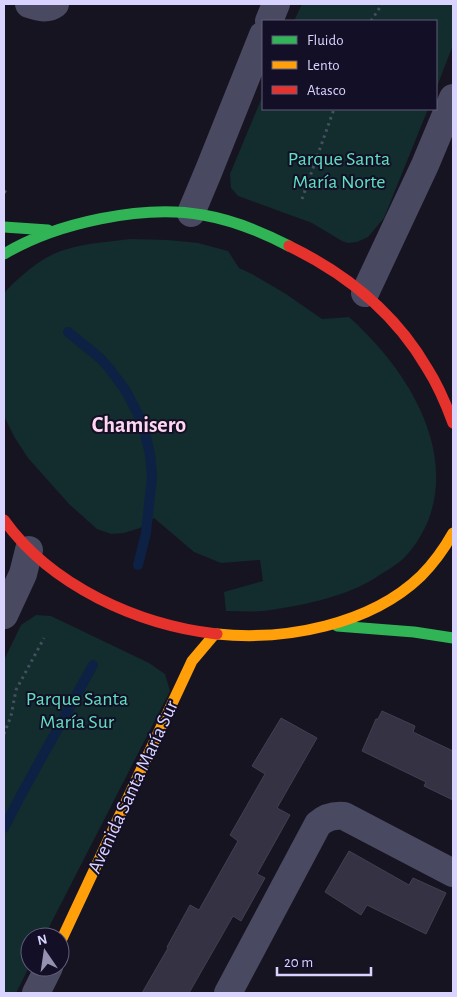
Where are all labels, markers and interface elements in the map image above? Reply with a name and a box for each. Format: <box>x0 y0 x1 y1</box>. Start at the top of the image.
legend <box>262 20 437 110</box>
text: Fluido <box>307 33 344 48</box>
text: Lento <box>307 58 340 73</box>
text: Atasco <box>307 83 346 98</box>
park label: Parque Santa María Norte <box>288 149 390 192</box>
district label: Chamisero <box>92 414 186 436</box>
park label: Parque Santa María Sur <box>26 689 128 732</box>
street label: Avenida Santa María Sur <box>84 697 182 877</box>
north arrow <box>20 927 70 977</box>
text: N <box>36 932 49 948</box>
scale bar <box>277 944 371 976</box>
text: 20 m <box>284 955 313 970</box>

